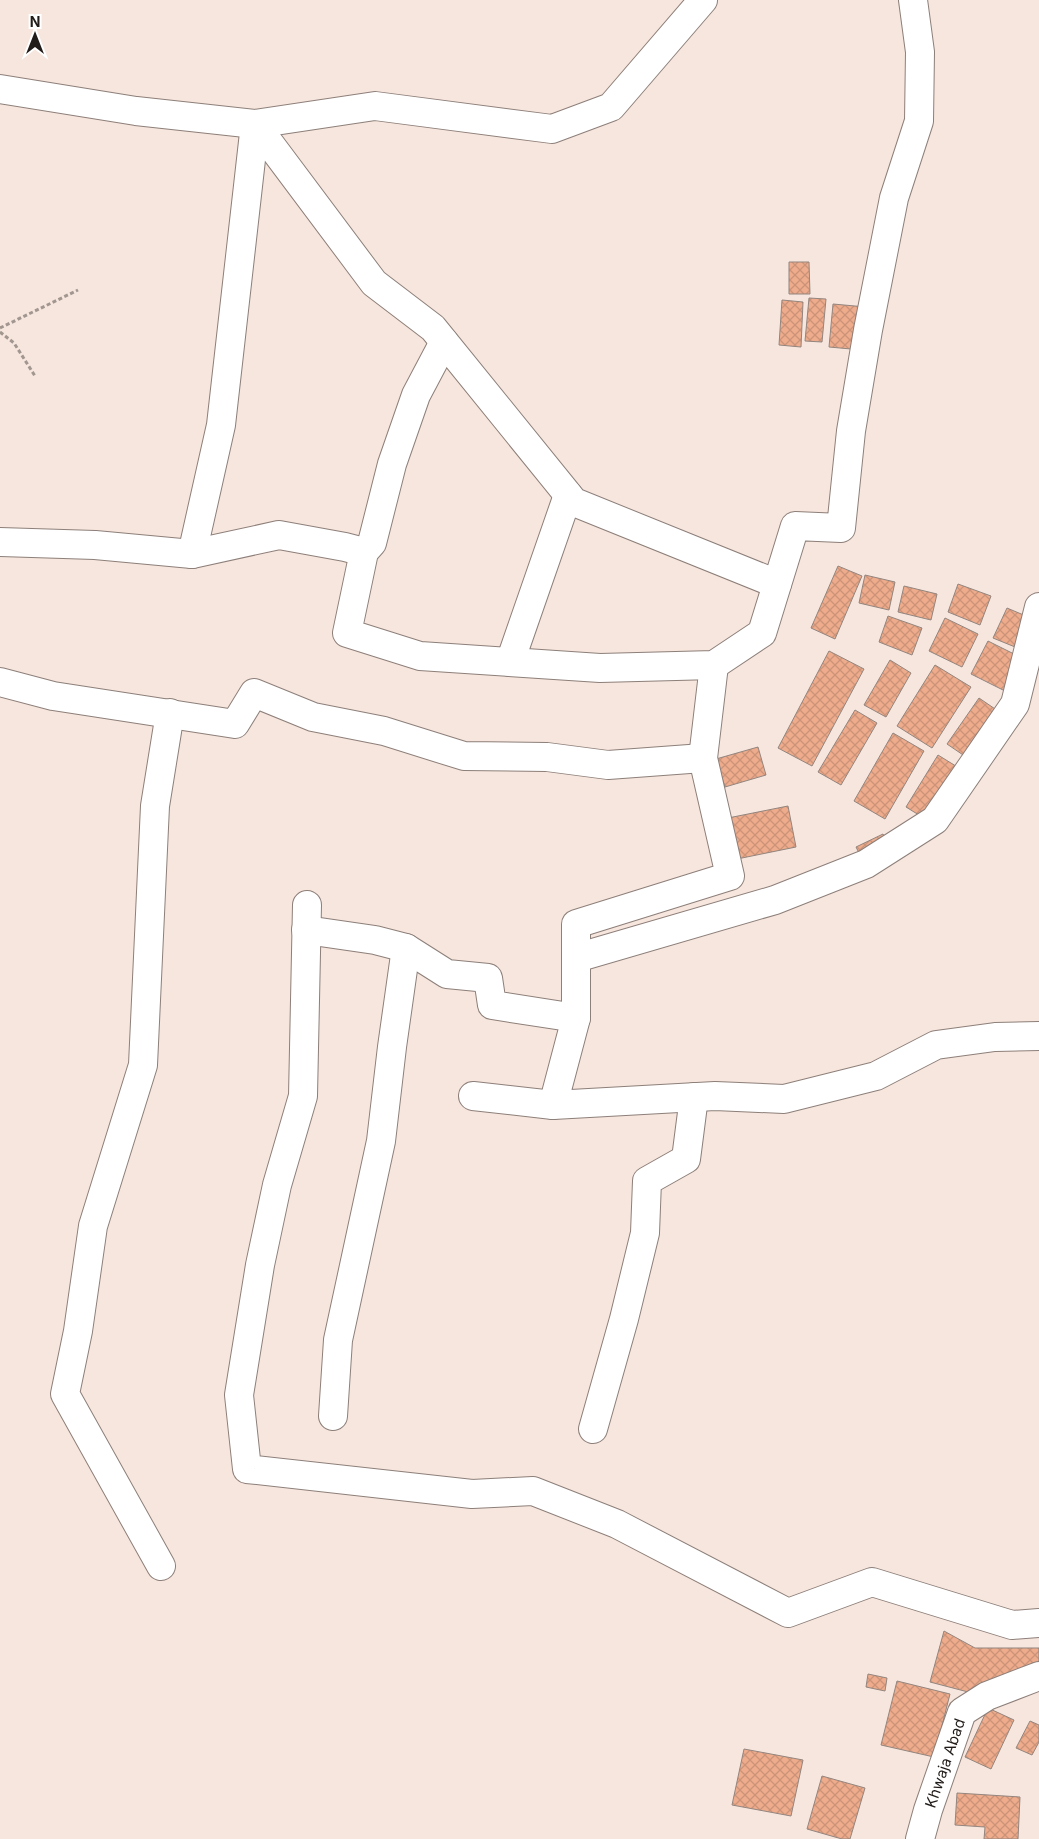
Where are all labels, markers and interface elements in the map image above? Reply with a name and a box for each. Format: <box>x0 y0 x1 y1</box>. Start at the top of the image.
north arrow <box>10 10 60 60</box>
text: N <box>30 13 40 30</box>
street label: Khwaja Abad <box>920 1716 969 1810</box>

